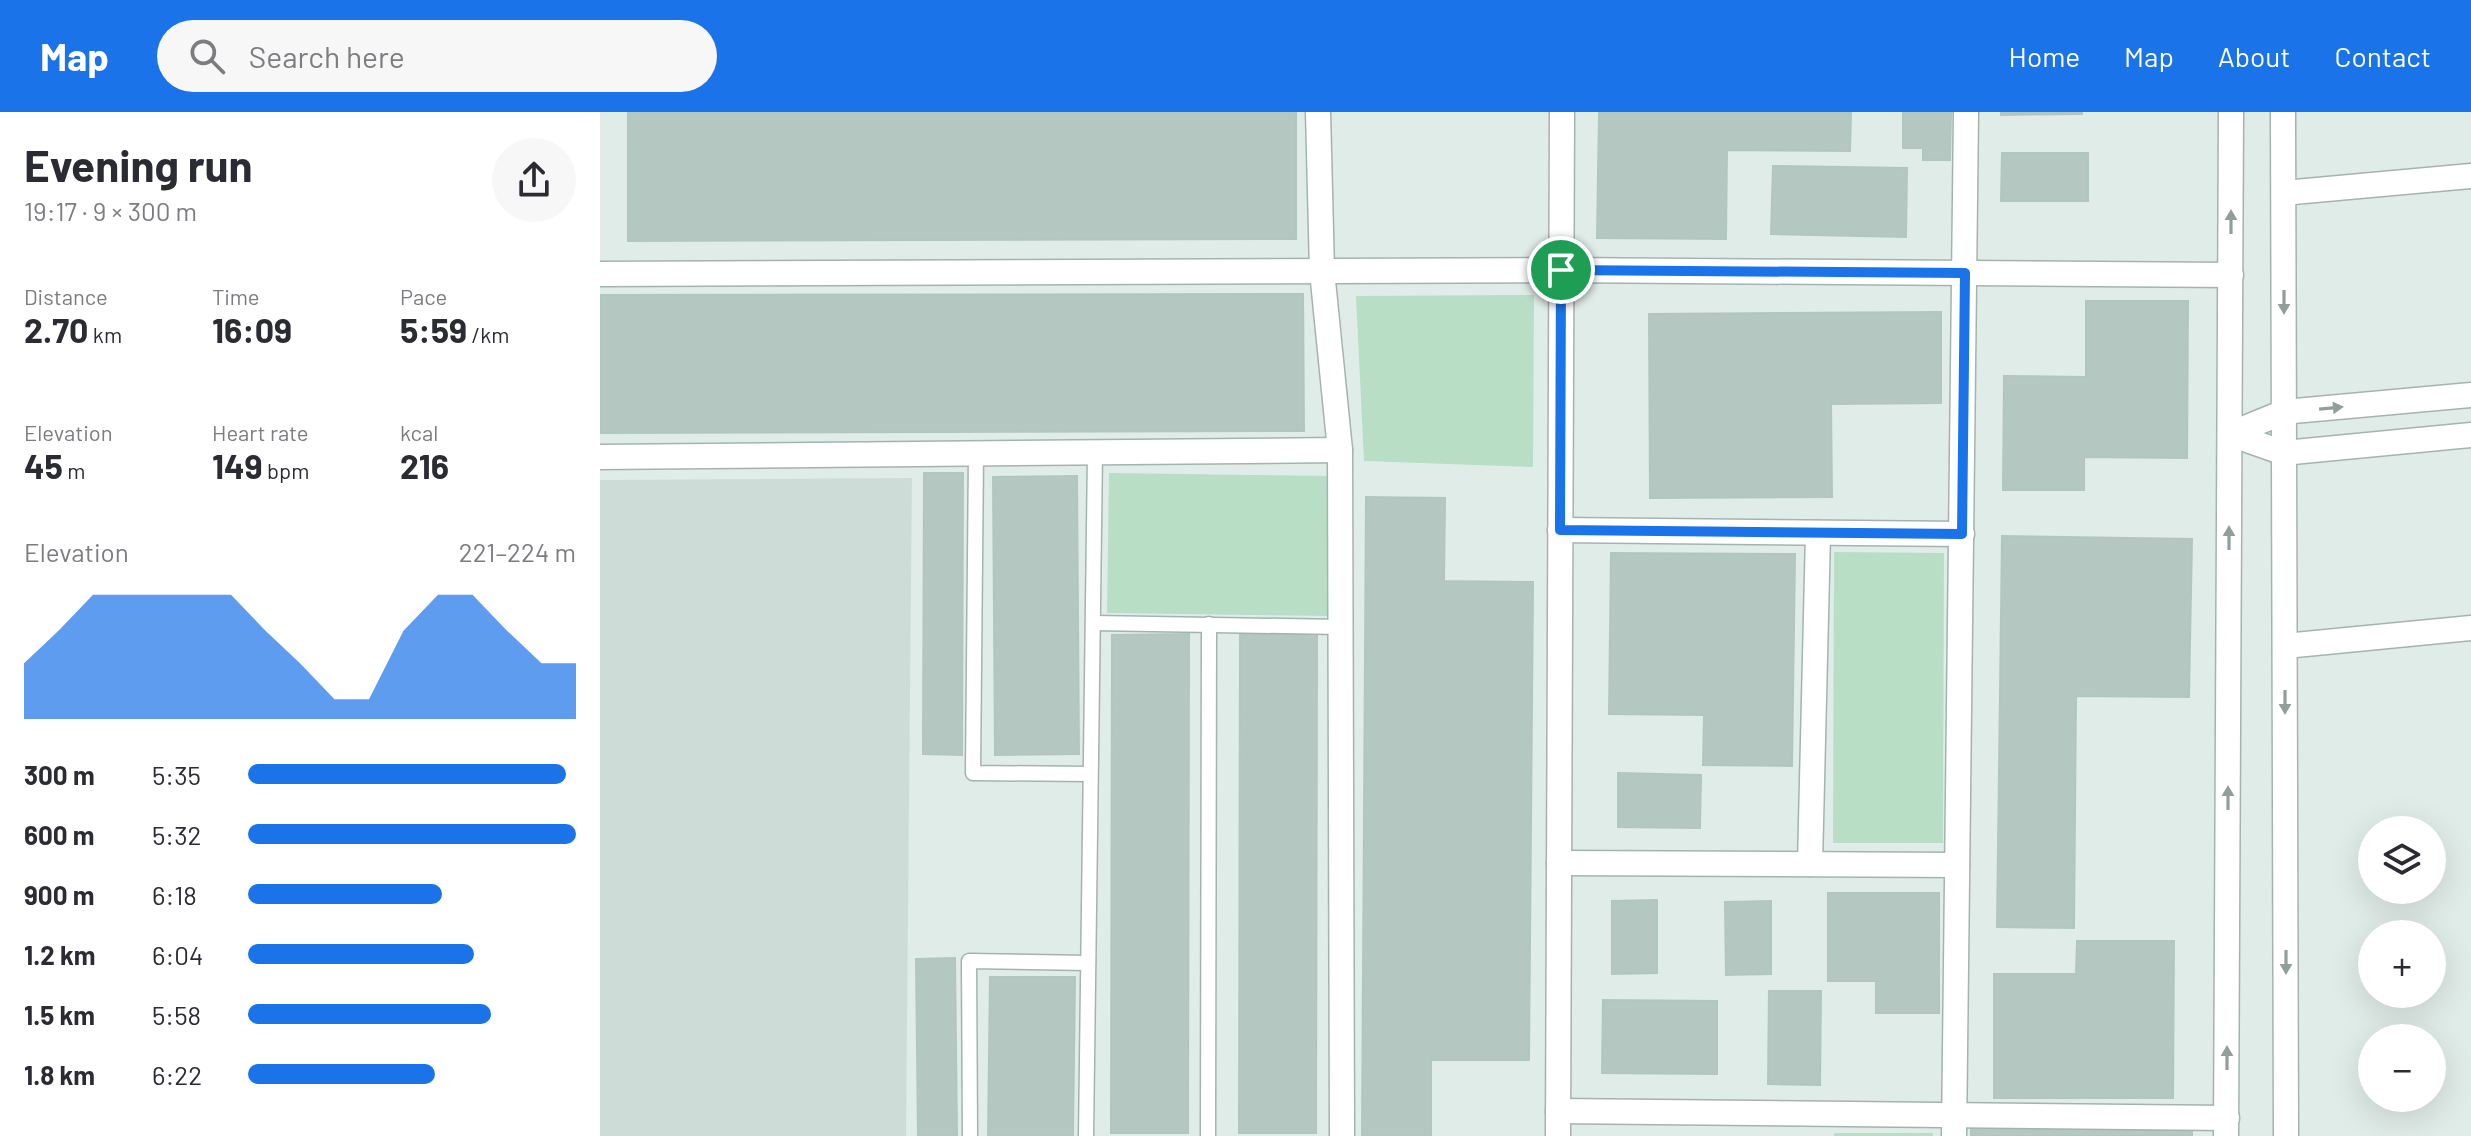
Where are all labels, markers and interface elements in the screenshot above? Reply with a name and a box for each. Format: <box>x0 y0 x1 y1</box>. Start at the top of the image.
search box <box>157 20 717 92</box>
text: Map <box>40 33 109 79</box>
icon: search <box>185 34 229 78</box>
text: Search here <box>249 38 405 74</box>
text: Home <box>2009 39 2080 73</box>
text: Map <box>2124 39 2174 73</box>
text: About <box>2218 39 2290 73</box>
text: Contact <box>2334 39 2431 73</box>
text: Evening run <box>24 138 253 191</box>
button: share <box>492 138 576 222</box>
text: 19:17 · 9 × 300 m <box>24 195 197 226</box>
one-way arrow <box>2225 209 2237 234</box>
pin <box>1527 236 1595 304</box>
icon: arrive <box>1539 248 1583 292</box>
text: Distance <box>24 283 108 309</box>
text: Time <box>212 283 260 309</box>
text: Pace <box>400 283 447 309</box>
one-way arrow <box>2278 290 2290 315</box>
text: 2.70 <box>24 309 88 350</box>
text: 16:09 <box>212 309 292 350</box>
text: 5:59 <box>400 309 467 350</box>
text: km <box>88 321 122 347</box>
text: /km <box>467 321 510 347</box>
one-way arrow <box>2319 401 2344 414</box>
text: Elevation <box>24 419 113 445</box>
text: Heart rate <box>212 419 309 445</box>
text: kcal <box>400 419 438 445</box>
text: 45 <box>24 445 63 486</box>
text: 149 <box>212 445 263 486</box>
text: 216 <box>400 445 449 486</box>
text: m <box>63 457 86 483</box>
text: bpm <box>263 457 309 483</box>
one-way arrow <box>2223 525 2235 550</box>
text: Elevation <box>24 536 129 567</box>
text: 221–224 m <box>459 536 576 567</box>
one-way arrow <box>2279 690 2291 715</box>
text: 300 m <box>24 759 95 790</box>
text: 5:35 <box>152 759 201 790</box>
one-way arrow <box>2222 785 2234 810</box>
map controls <box>2358 816 2446 1112</box>
button: layers <box>2358 816 2446 904</box>
text: 600 m <box>24 819 95 850</box>
text: 5:32 <box>152 819 202 850</box>
text: 900 m <box>24 879 94 910</box>
text: 6:18 <box>152 879 197 910</box>
button: + <box>2358 920 2446 1008</box>
text: 1.2 km <box>24 939 96 970</box>
text: 6:04 <box>152 939 203 970</box>
one-way arrow <box>2280 950 2292 975</box>
text: 1.5 km <box>24 999 95 1030</box>
text: 5:58 <box>152 999 201 1030</box>
button: − <box>2358 1024 2446 1112</box>
one-way arrow <box>2221 1045 2233 1070</box>
text: 1.8 km <box>24 1059 95 1090</box>
text: 6:22 <box>152 1059 202 1090</box>

